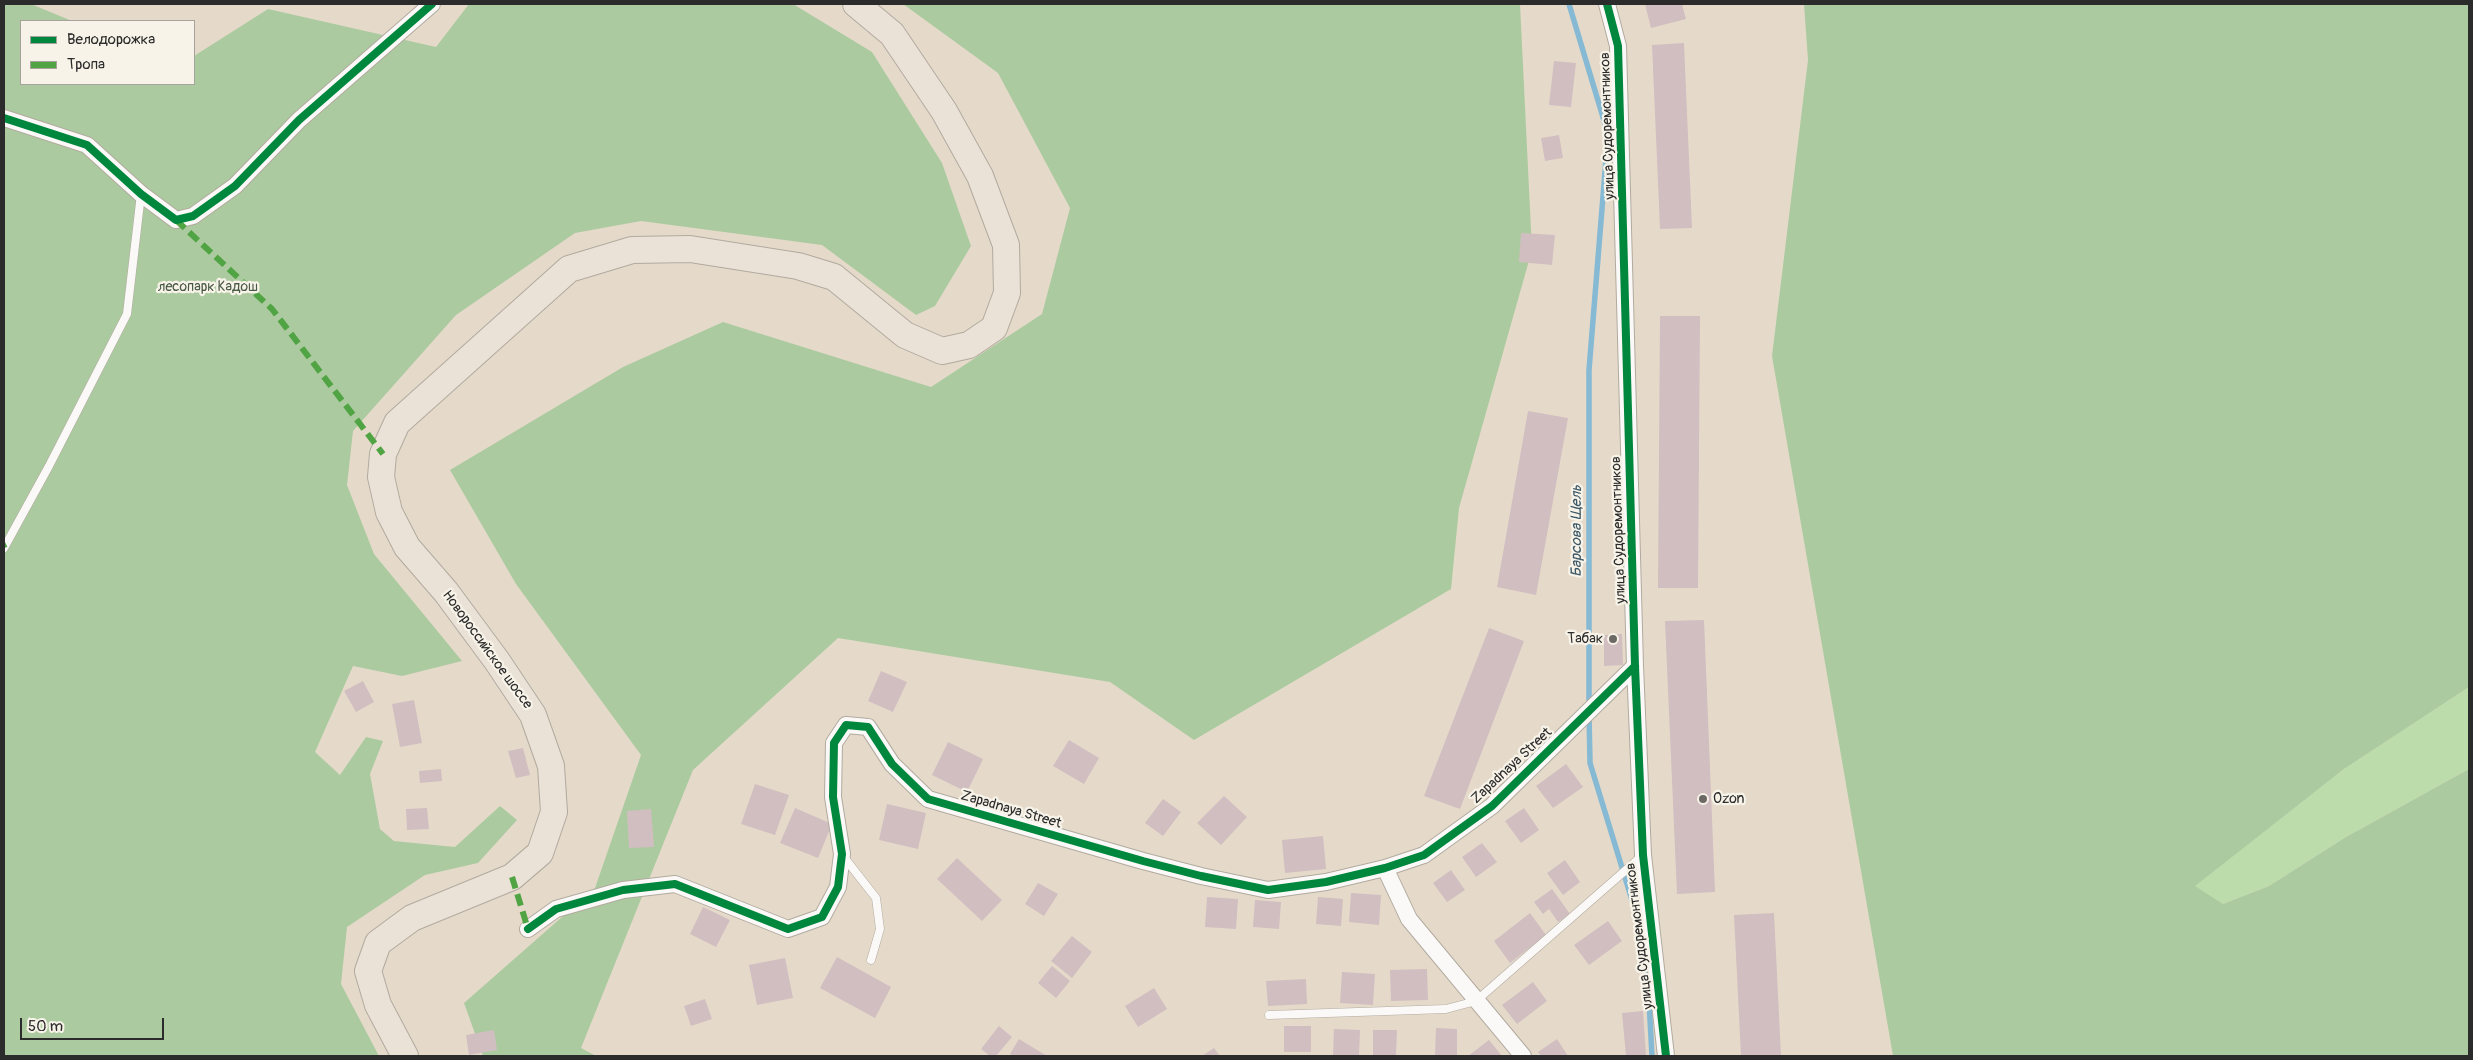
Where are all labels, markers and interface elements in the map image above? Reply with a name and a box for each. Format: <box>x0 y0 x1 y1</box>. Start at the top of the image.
legend <box>20 20 195 85</box>
text: Велодорожка <box>67 30 155 49</box>
street label: улица Судоремонтников <box>1597 52 1619 200</box>
text: Тропа <box>67 55 105 74</box>
park label: лесопарк Кадош <box>158 279 258 295</box>
street label: улица Судоремонтников <box>1608 456 1630 604</box>
water label: Барсова Щель <box>1568 485 1586 577</box>
street label: Новороссийское шоссе <box>438 587 536 713</box>
place label: Табак <box>1567 631 1603 647</box>
marker: Табак <box>1607 633 1619 645</box>
street label: Zapadnaya Street <box>1468 724 1556 808</box>
street label: Zapadnaya Street <box>959 788 1063 832</box>
place label: Ozon <box>1713 791 1744 807</box>
marker: Ozon <box>1697 793 1709 805</box>
street label: улица Судоремонтников <box>1623 862 1657 1010</box>
scale bar <box>22 1008 166 1040</box>
text: 50 m <box>28 1017 63 1036</box>

